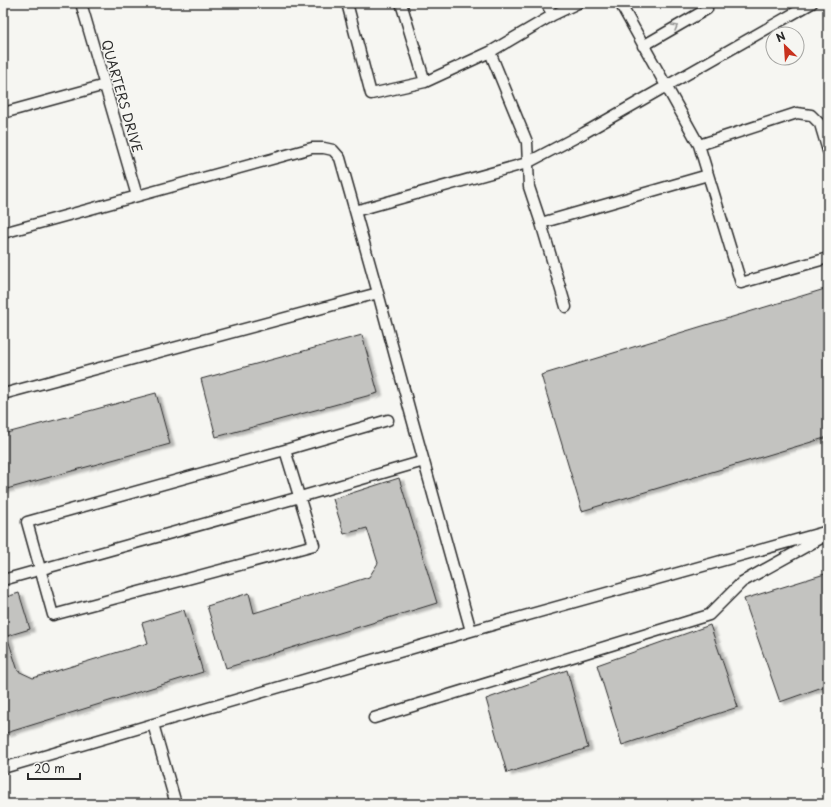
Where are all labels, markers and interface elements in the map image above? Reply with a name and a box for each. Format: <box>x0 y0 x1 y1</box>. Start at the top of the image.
one-way arrow <box>671 25 678 32</box>
north arrow <box>765 26 805 66</box>
text: N <box>773 27 788 46</box>
street label: QUARTERS DRIVE <box>97 37 148 154</box>
scale bar <box>28 755 80 781</box>
text: 20 m <box>34 759 65 777</box>

